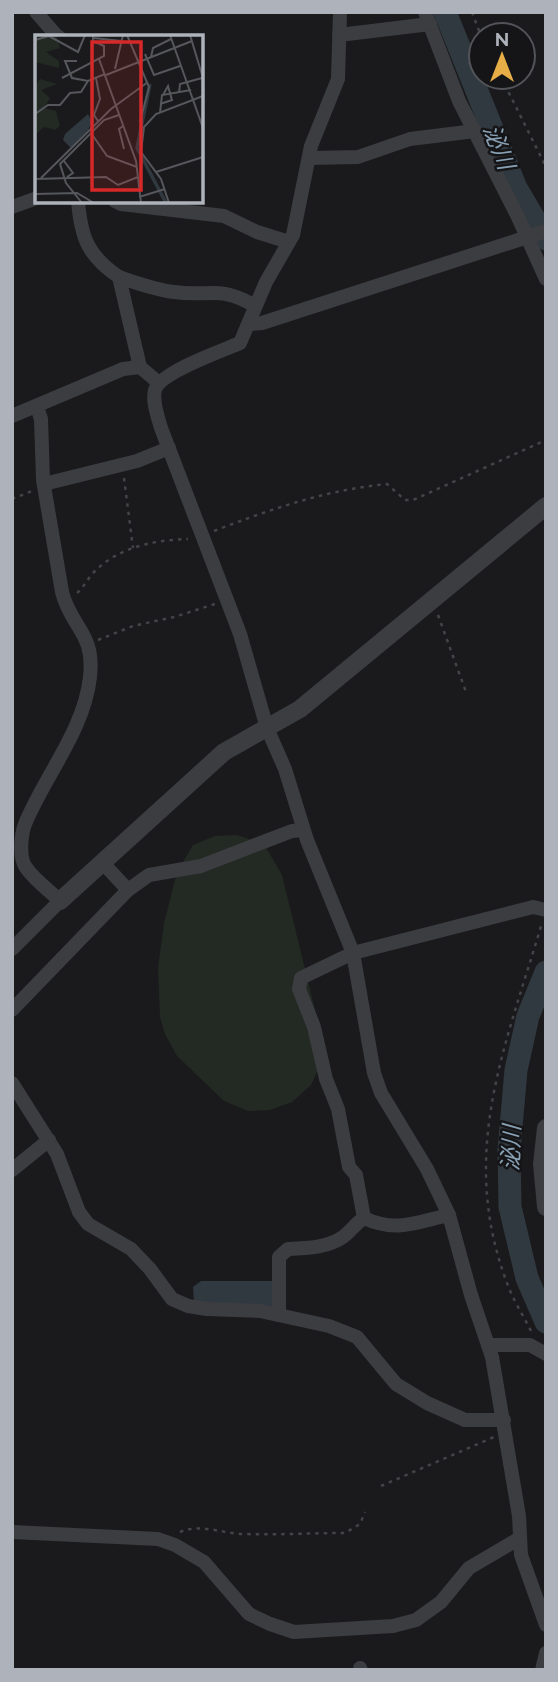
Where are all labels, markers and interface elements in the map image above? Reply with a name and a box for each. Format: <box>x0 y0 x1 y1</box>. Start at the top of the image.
north arrow <box>467 21 537 91</box>
text: N <box>495 28 509 50</box>
inset map <box>35 35 203 203</box>
water label: 泌川 <box>478 120 522 176</box>
water label: 泌川 <box>496 1122 525 1171</box>

